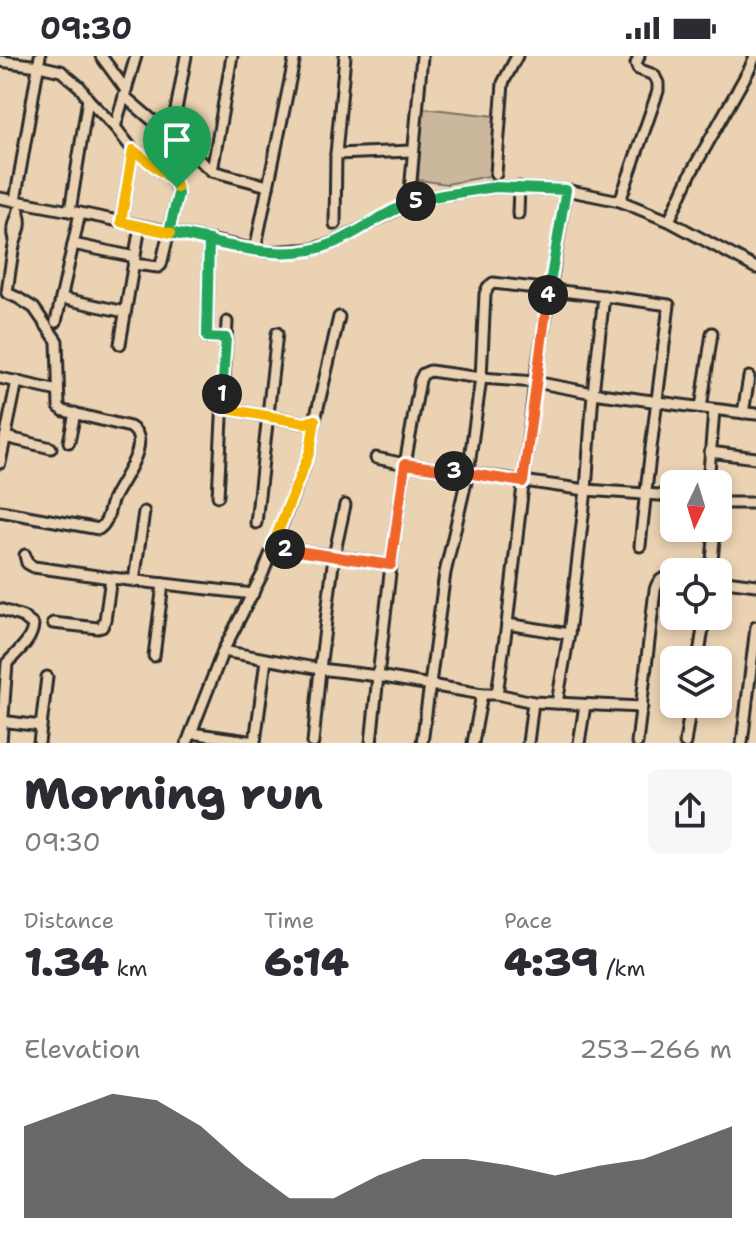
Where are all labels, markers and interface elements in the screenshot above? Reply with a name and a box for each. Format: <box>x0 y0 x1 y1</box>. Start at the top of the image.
text: 09:30 <box>40 8 132 49</box>
pin <box>143 106 211 188</box>
icon: arrive <box>155 118 199 162</box>
pin: 5 <box>396 181 436 221</box>
text: 5 <box>409 186 423 215</box>
pin: 4 <box>528 275 568 315</box>
text: 4 <box>540 280 556 309</box>
pin: 1 <box>202 374 242 414</box>
text: 1 <box>217 379 227 408</box>
pin: 3 <box>434 451 474 491</box>
text: 3 <box>446 456 462 485</box>
north arrow <box>660 470 732 542</box>
map controls <box>660 470 732 718</box>
pin: 2 <box>265 529 305 569</box>
text: 2 <box>277 534 293 563</box>
button: locate <box>660 558 732 630</box>
button: layers <box>660 646 732 718</box>
text: Morning run <box>24 764 323 823</box>
button: share <box>648 769 732 853</box>
text: 09:30 <box>24 824 101 859</box>
text: Distance <box>24 906 114 935</box>
text: Time <box>264 906 314 935</box>
text: Pace <box>504 906 552 935</box>
text: 1.34 <box>24 935 109 989</box>
text: 6:14 <box>264 935 349 989</box>
text: 4:39 <box>504 935 599 989</box>
text: km <box>109 954 148 983</box>
text: /km <box>599 954 646 983</box>
text: Elevation <box>24 1031 140 1066</box>
text: 253–266 m <box>579 1031 732 1066</box>

